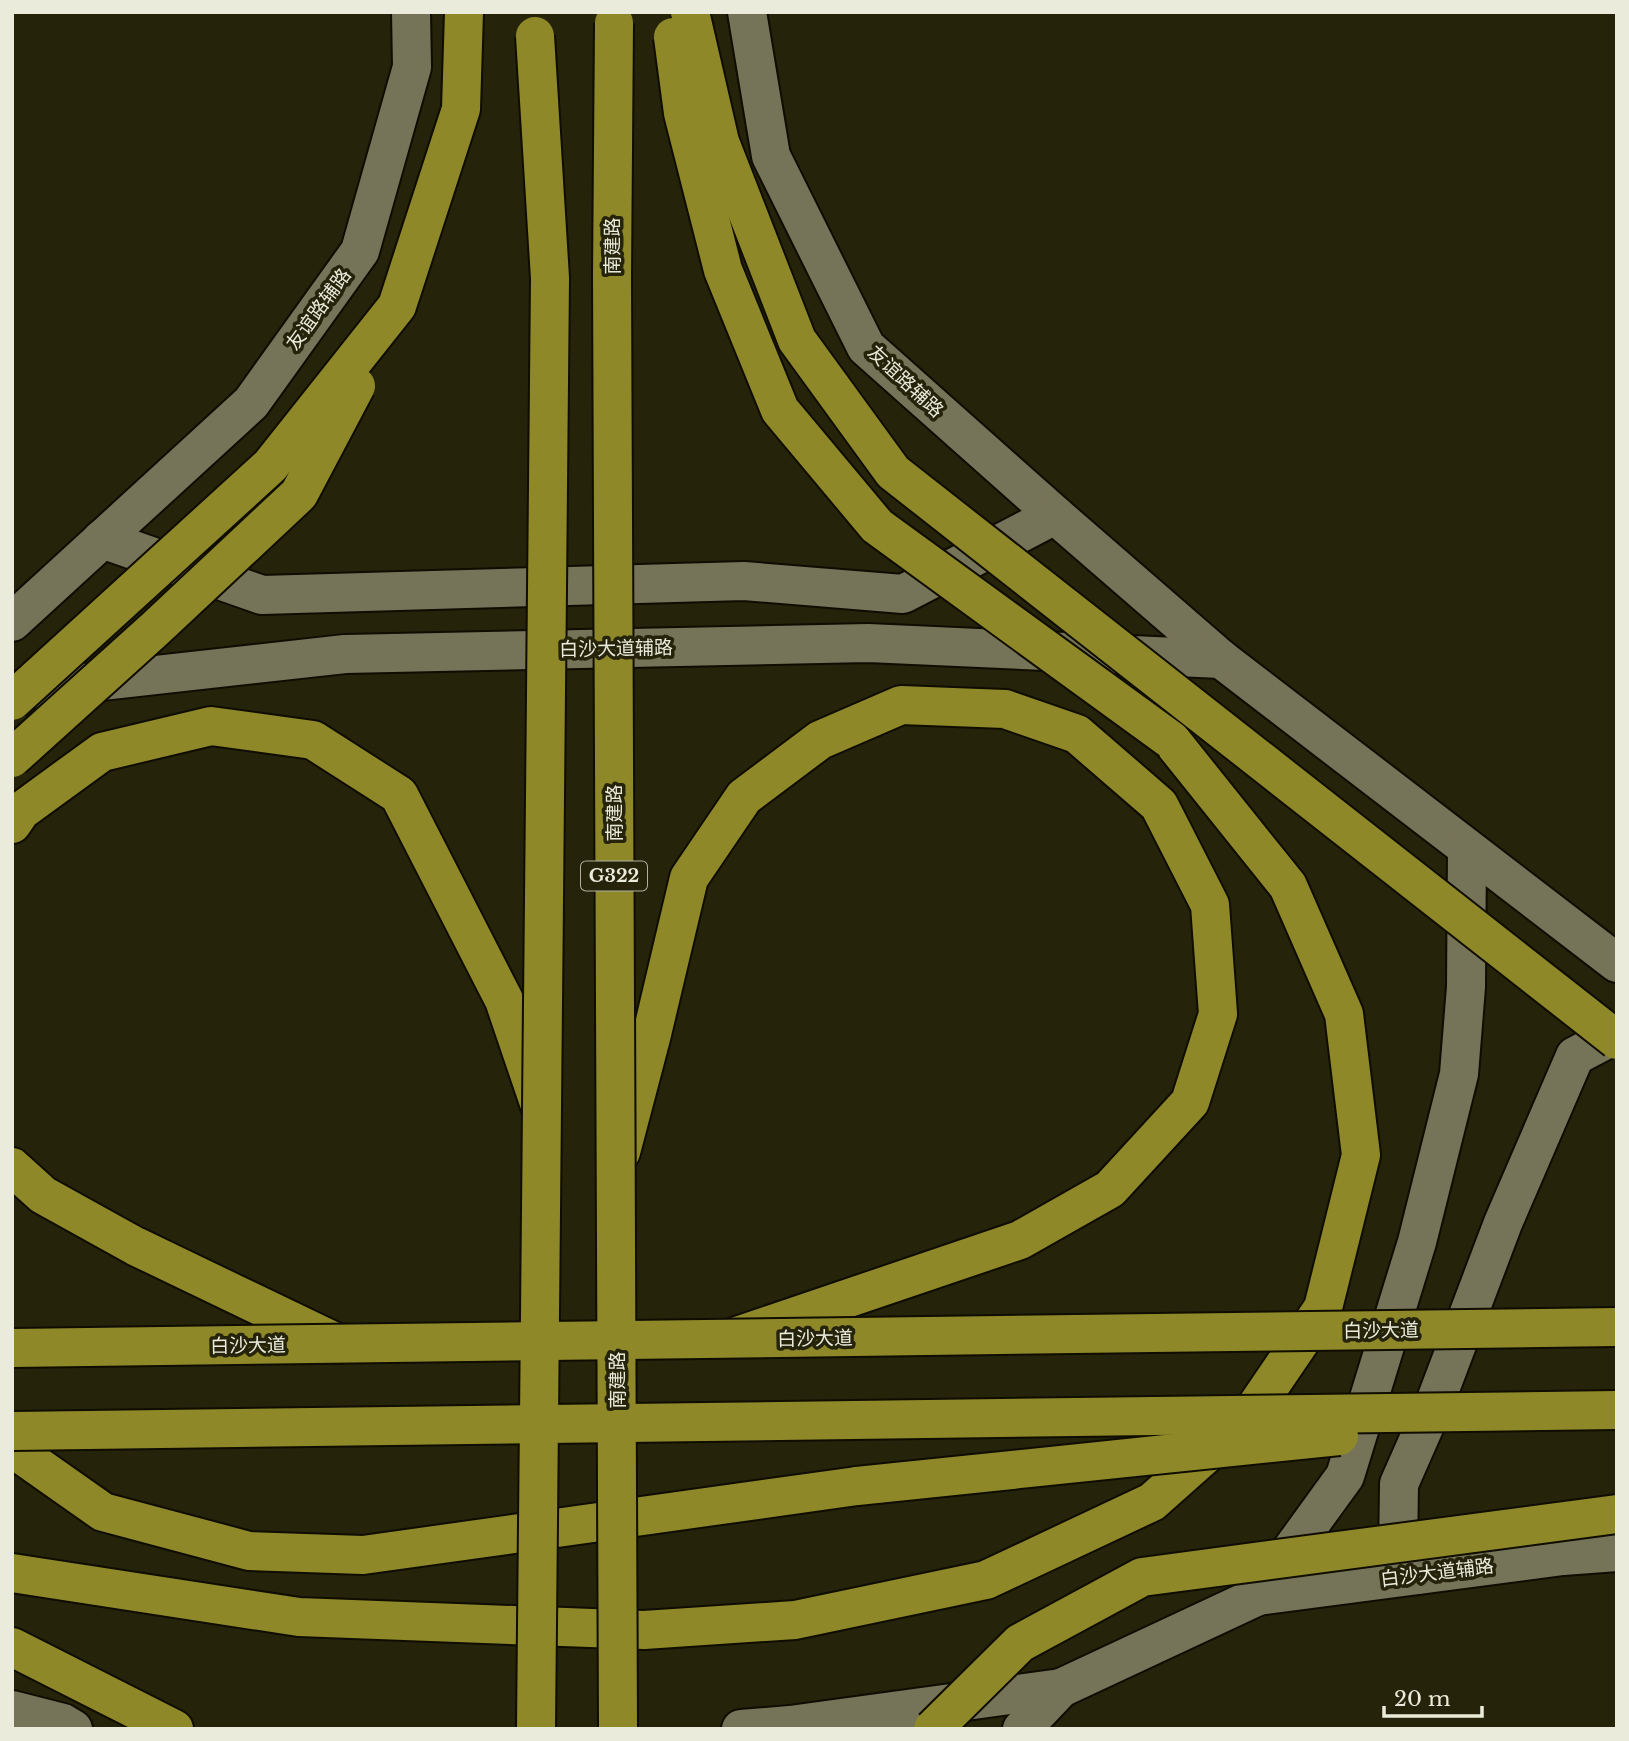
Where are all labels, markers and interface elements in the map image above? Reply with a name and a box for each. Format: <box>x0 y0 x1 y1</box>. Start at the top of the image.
street label: 南建路 <box>601 217 624 275</box>
street label: 友谊路辅路 <box>281 264 356 354</box>
street label: 友谊路辅路 <box>863 341 948 422</box>
street label: 白沙大道辅路 <box>559 636 673 661</box>
street label: 南建路 <box>603 784 626 842</box>
road number: G322 <box>581 862 647 890</box>
street label: 白沙大道 <box>1343 1318 1419 1343</box>
street label: 白沙大道 <box>777 1326 853 1351</box>
street label: 白沙大道 <box>210 1333 286 1358</box>
street label: 南建路 <box>606 1351 629 1409</box>
street label: 白沙大道辅路 <box>1379 1554 1495 1591</box>
scale bar <box>1384 1674 1482 1718</box>
text: 20 m <box>1394 1686 1451 1712</box>

